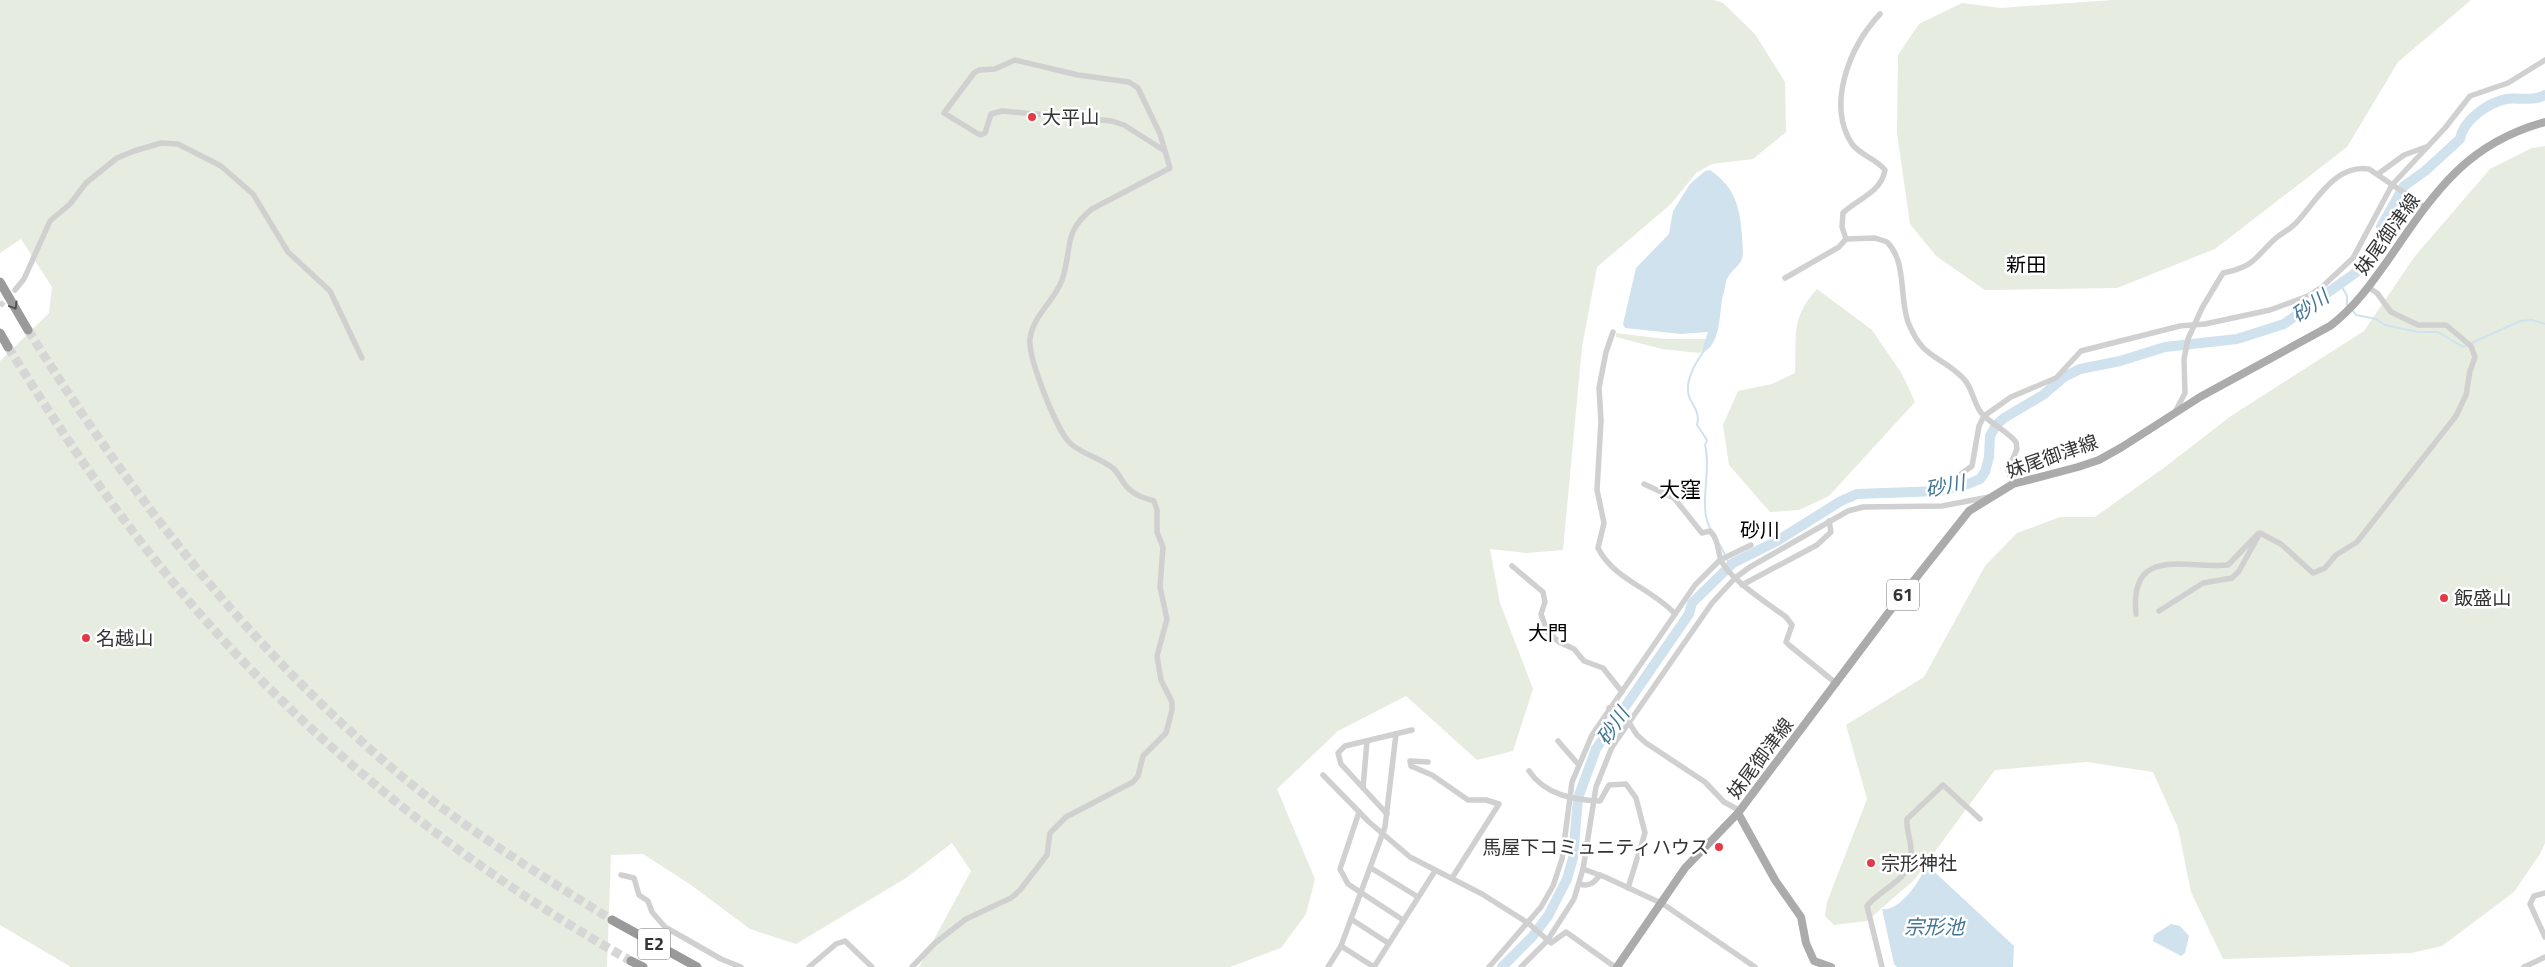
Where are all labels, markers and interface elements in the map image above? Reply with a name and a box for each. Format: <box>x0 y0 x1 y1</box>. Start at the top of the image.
place label: 大平山 <box>1042 102 1099 131</box>
marker: 大平山 <box>1026 111 1038 123</box>
street label: 妹尾御津線 <box>2347 187 2426 281</box>
district label: 新田 <box>2006 249 2046 280</box>
water label: 砂川 <box>2284 280 2337 330</box>
one-way arrow <box>8 301 18 310</box>
street label: 妹尾御津線 <box>2002 426 2101 485</box>
water label: 砂川 <box>1922 466 1969 505</box>
district label: 大窪 <box>1659 473 1701 505</box>
district label: 砂川 <box>1740 514 1780 545</box>
road number: 61 <box>1887 580 1919 610</box>
place label: 飯盛山 <box>2454 583 2511 612</box>
marker: 飯盛山 <box>2438 592 2450 604</box>
district label: 大門 <box>1528 617 1568 648</box>
place label: 名越山 <box>96 623 153 652</box>
marker: 名越山 <box>80 632 92 644</box>
water label: 砂川 <box>1589 699 1638 751</box>
street label: 妹尾御津線 <box>1719 711 1800 804</box>
place label: 馬屋下コミュニティハウス <box>1482 832 1709 861</box>
marker: 馬屋下コミュニティハウス <box>1713 841 1725 853</box>
place label: 宗形神社 <box>1881 848 1957 877</box>
marker: 宗形神社 <box>1865 857 1877 869</box>
water label: 宗形池 <box>1904 911 1966 942</box>
road number: E2 <box>638 929 670 960</box>

